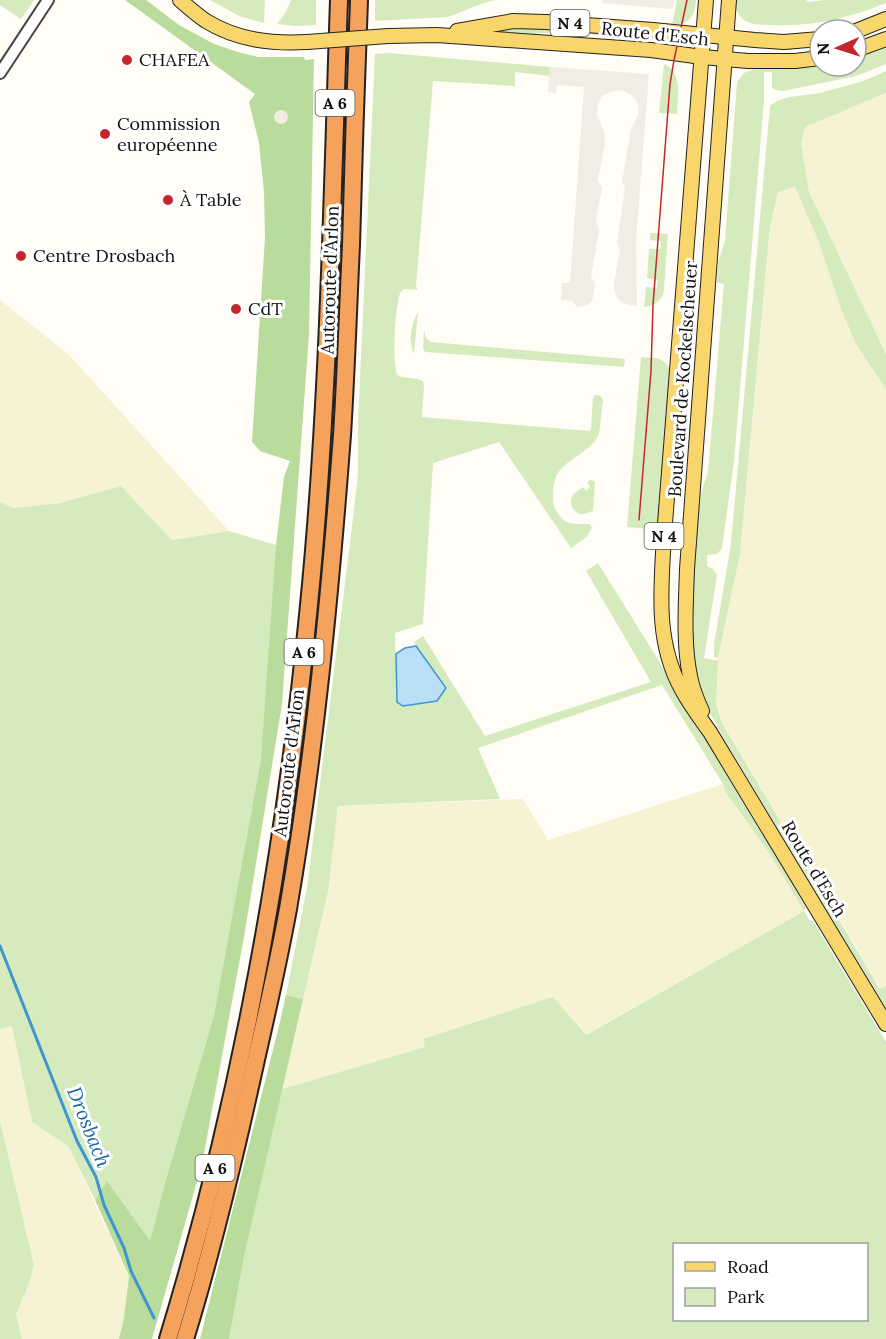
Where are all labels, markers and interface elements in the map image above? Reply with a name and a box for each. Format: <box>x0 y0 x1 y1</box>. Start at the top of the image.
road number: N 4 <box>550 10 590 36</box>
street label: Route d'Esch <box>600 16 710 51</box>
north arrow <box>808 18 868 78</box>
text: N <box>813 42 833 55</box>
place label: CHAFEA <box>139 48 210 71</box>
marker: CHAFEA <box>120 53 134 67</box>
road number: A 6 <box>316 90 354 116</box>
place label: Commission européenne <box>117 112 221 156</box>
marker: Commission européenne <box>98 127 112 141</box>
place label: À Table <box>179 188 242 211</box>
marker: À Table <box>161 193 175 207</box>
street label: Autoroute d'Arlon <box>315 205 344 356</box>
place label: Centre Drosbach <box>33 244 176 267</box>
marker: Centre Drosbach <box>14 249 28 263</box>
street label: Boulevard de Kockelscheuer <box>663 260 702 498</box>
place label: CdT <box>248 297 283 320</box>
marker: CdT <box>229 302 243 316</box>
road number: N 4 <box>644 523 684 549</box>
road number: A 6 <box>284 639 324 665</box>
street label: Autoroute d'Arlon <box>268 688 309 839</box>
street label: Route d'Esch <box>777 816 852 921</box>
water label: Drosbach <box>62 1083 117 1171</box>
road number: A 6 <box>196 1155 234 1181</box>
legend <box>673 1243 868 1321</box>
text: Road <box>727 1255 769 1278</box>
text: Park <box>727 1285 765 1308</box>

